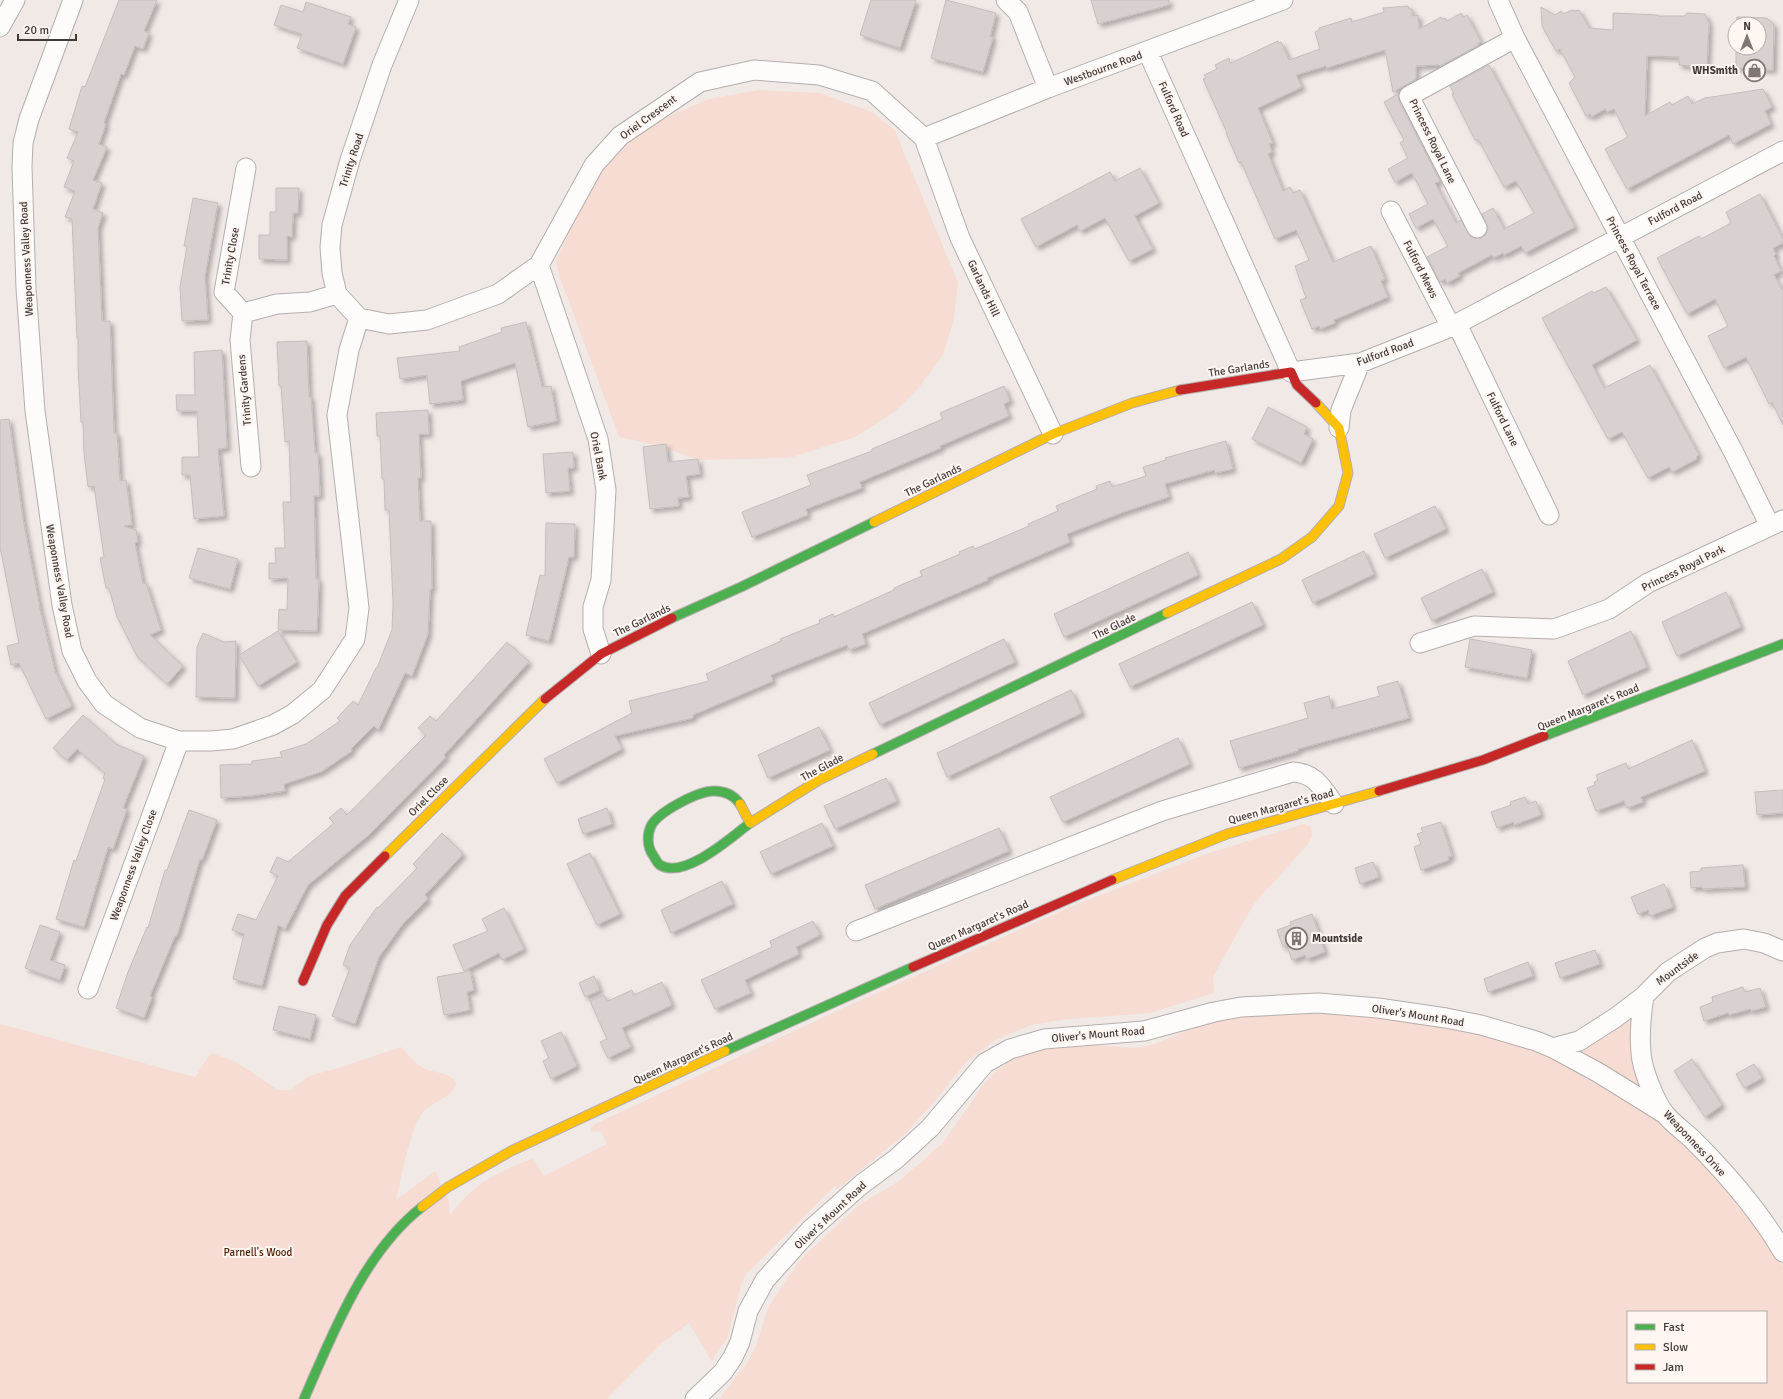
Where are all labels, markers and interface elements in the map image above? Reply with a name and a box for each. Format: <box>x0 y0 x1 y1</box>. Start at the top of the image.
scale bar <box>18 16 76 42</box>
north arrow <box>1727 16 1767 56</box>
text: N <box>1743 20 1751 33</box>
text: 20 m <box>24 23 49 38</box>
street label: Westbourne Road <box>1062 48 1144 89</box>
shop icon: WHSmith <box>1741 57 1767 83</box>
place label: WHSmith <box>1692 64 1738 77</box>
street label: Fulford Road <box>1155 79 1192 139</box>
street label: Oriel Crescent <box>617 92 679 142</box>
street label: Princess Royal Lane <box>1406 97 1459 186</box>
street label: Trinity Road <box>337 131 366 189</box>
street label: Fulford Road <box>1646 189 1705 228</box>
street label: Weaponness Valley Road <box>17 201 36 317</box>
street label: Princess Royal Terrace <box>1603 214 1664 312</box>
street label: Trinity Close <box>219 226 242 286</box>
street label: Fulford Mews <box>1400 238 1441 300</box>
street label: Garlands Hill <box>965 258 1002 319</box>
street label: Fulford Road <box>1355 336 1416 369</box>
street label: Trinity Gardens <box>235 354 254 426</box>
street label: The Garlands <box>1208 357 1271 380</box>
street label: Fulford Lane <box>1484 390 1521 449</box>
street label: Oriel Bank <box>587 431 610 482</box>
street label: The Garlands <box>903 461 964 500</box>
street label: Weaponness Valley Road <box>43 523 76 639</box>
street label: Princess Royal Park <box>1639 542 1728 594</box>
street label: The Garlands <box>612 601 673 640</box>
street label: The Glade <box>1090 610 1138 642</box>
street label: Queen Margaret's Road <box>1535 681 1641 734</box>
street label: The Glade <box>799 751 846 784</box>
street label: Oriel Close <box>406 774 451 819</box>
street label: Queen Margaret's Road <box>1227 786 1335 827</box>
street label: Weaponness Valley Close <box>107 808 160 923</box>
street label: Queen Margaret's Road <box>926 897 1031 953</box>
building icon: Mountside <box>1284 925 1310 951</box>
place label: Mountside <box>1312 932 1363 945</box>
street label: Mountside <box>1653 949 1701 988</box>
street label: Oliver's Mount Road <box>1371 1002 1465 1029</box>
street label: Oliver's Mount Road <box>1051 1024 1145 1045</box>
street label: Queen Margaret's Road <box>631 1030 735 1087</box>
street label: Weaponness Drive <box>1661 1108 1729 1179</box>
street label: Oliver's Mount Road <box>792 1179 869 1252</box>
park label: Parnell's Wood <box>224 1246 293 1259</box>
legend <box>1627 1311 1767 1383</box>
text: Fast <box>1663 1320 1684 1335</box>
text: Slow <box>1663 1340 1688 1355</box>
text: Jam <box>1663 1360 1684 1375</box>

